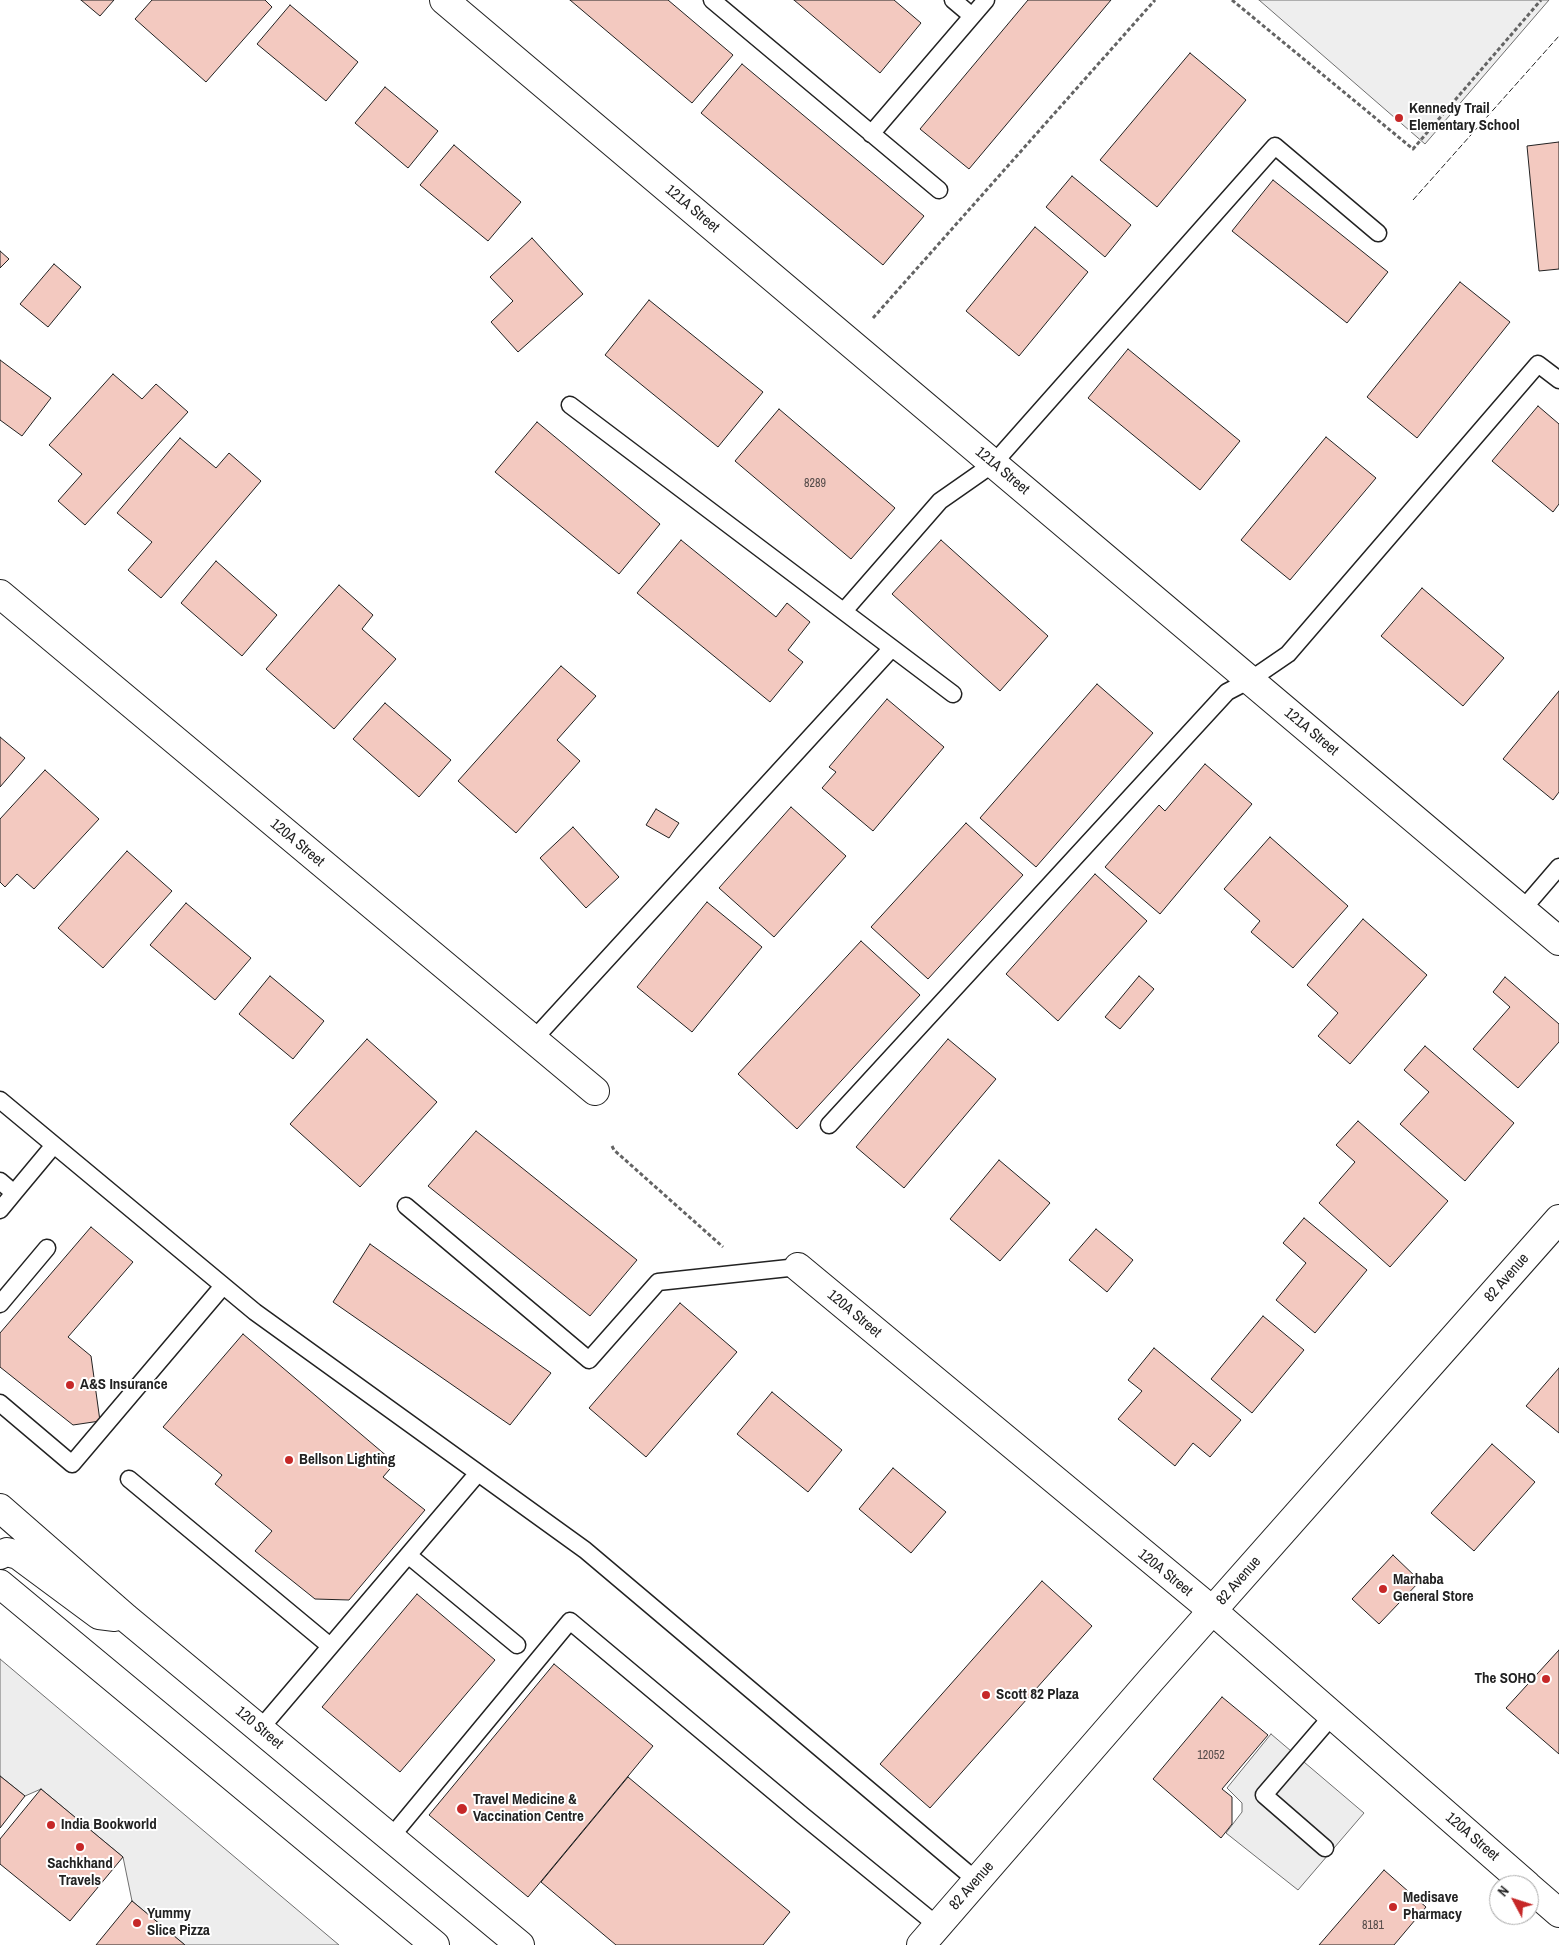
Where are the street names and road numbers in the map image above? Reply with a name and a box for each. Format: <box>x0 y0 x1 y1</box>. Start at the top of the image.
street label: 121A Street <box>661 181 723 237</box>
street label: 121A Street <box>971 443 1033 499</box>
street label: 121A Street <box>1280 704 1342 760</box>
street label: 120A Street <box>266 815 328 871</box>
street label: 82 Avenue <box>1481 1250 1533 1306</box>
street label: 120A Street <box>823 1286 885 1342</box>
street label: 120A Street <box>1134 1546 1196 1600</box>
street label: 82 Avenue <box>1213 1553 1265 1609</box>
street label: 120 Street <box>231 1703 287 1753</box>
street label: 120A Street <box>1442 1809 1502 1865</box>
street label: 82 Avenue <box>946 1858 998 1914</box>

